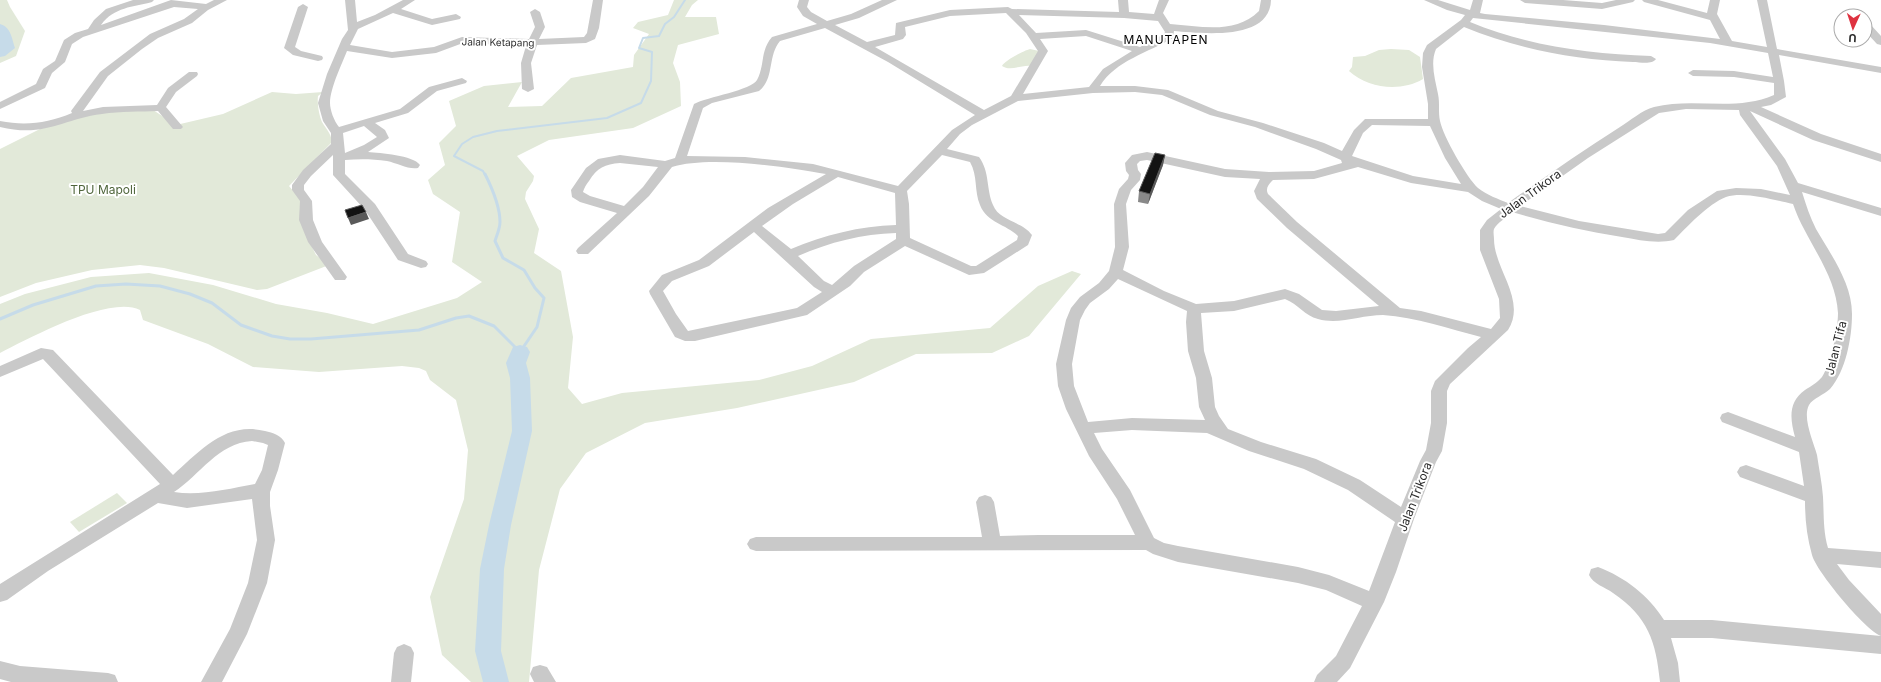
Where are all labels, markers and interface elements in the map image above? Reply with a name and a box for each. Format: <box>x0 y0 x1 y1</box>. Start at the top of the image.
north arrow <box>1833 8 1873 48</box>
text: U <box>1848 31 1857 45</box>
district label: MANUTAPEN <box>1123 32 1209 47</box>
street label: Jalan Ketapang <box>461 35 535 49</box>
street label: Jalan Trikora <box>1496 166 1564 221</box>
park label: TPU Mapoli <box>70 182 136 197</box>
street label: Jalan Tifa <box>1822 319 1849 377</box>
street label: Jalan Trikora <box>1394 460 1435 534</box>

